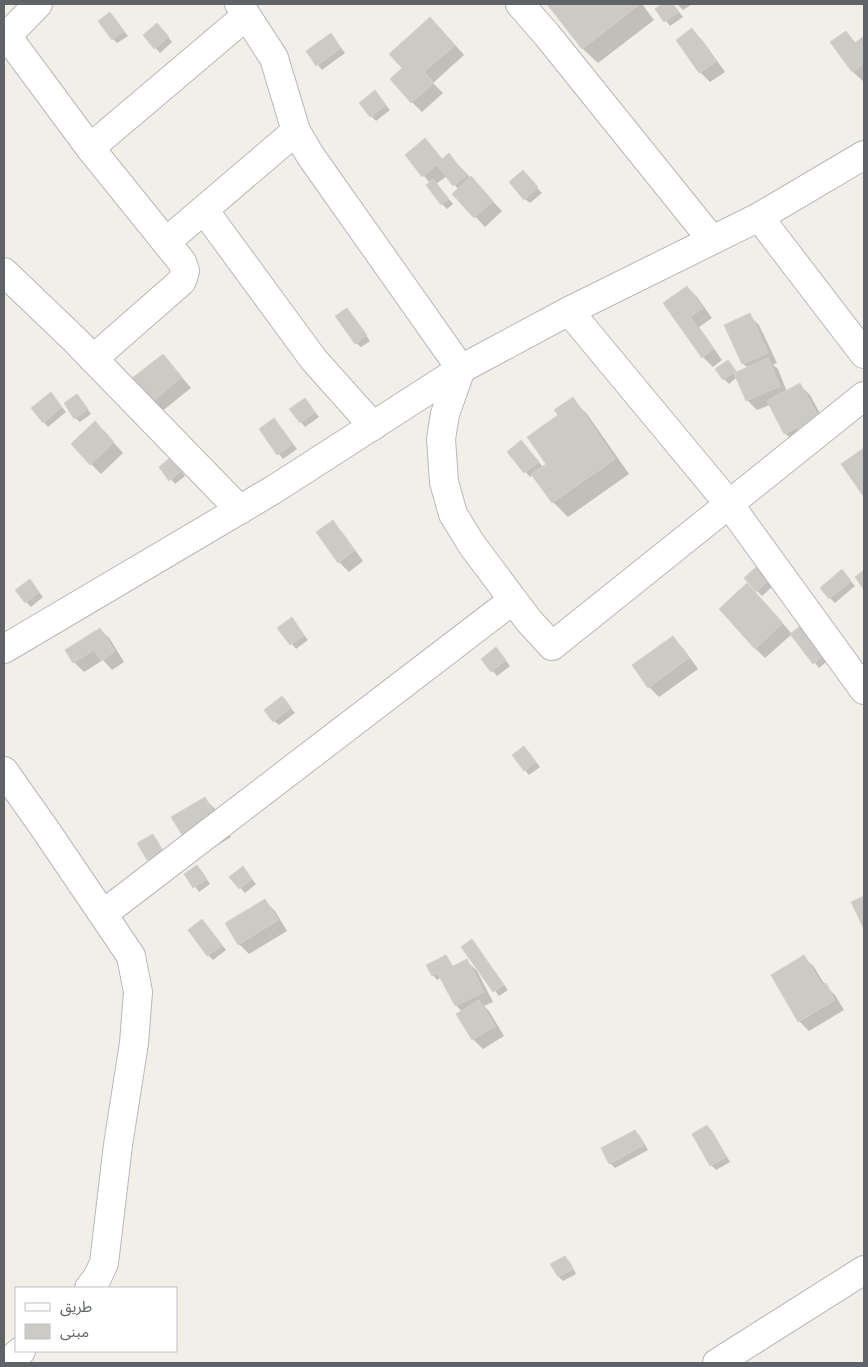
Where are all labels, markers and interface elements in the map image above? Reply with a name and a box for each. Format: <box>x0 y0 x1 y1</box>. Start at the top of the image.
legend <box>15 1287 178 1352</box>
text: طريق <box>60 1298 92 1317</box>
text: مبنى <box>60 1323 89 1341</box>

